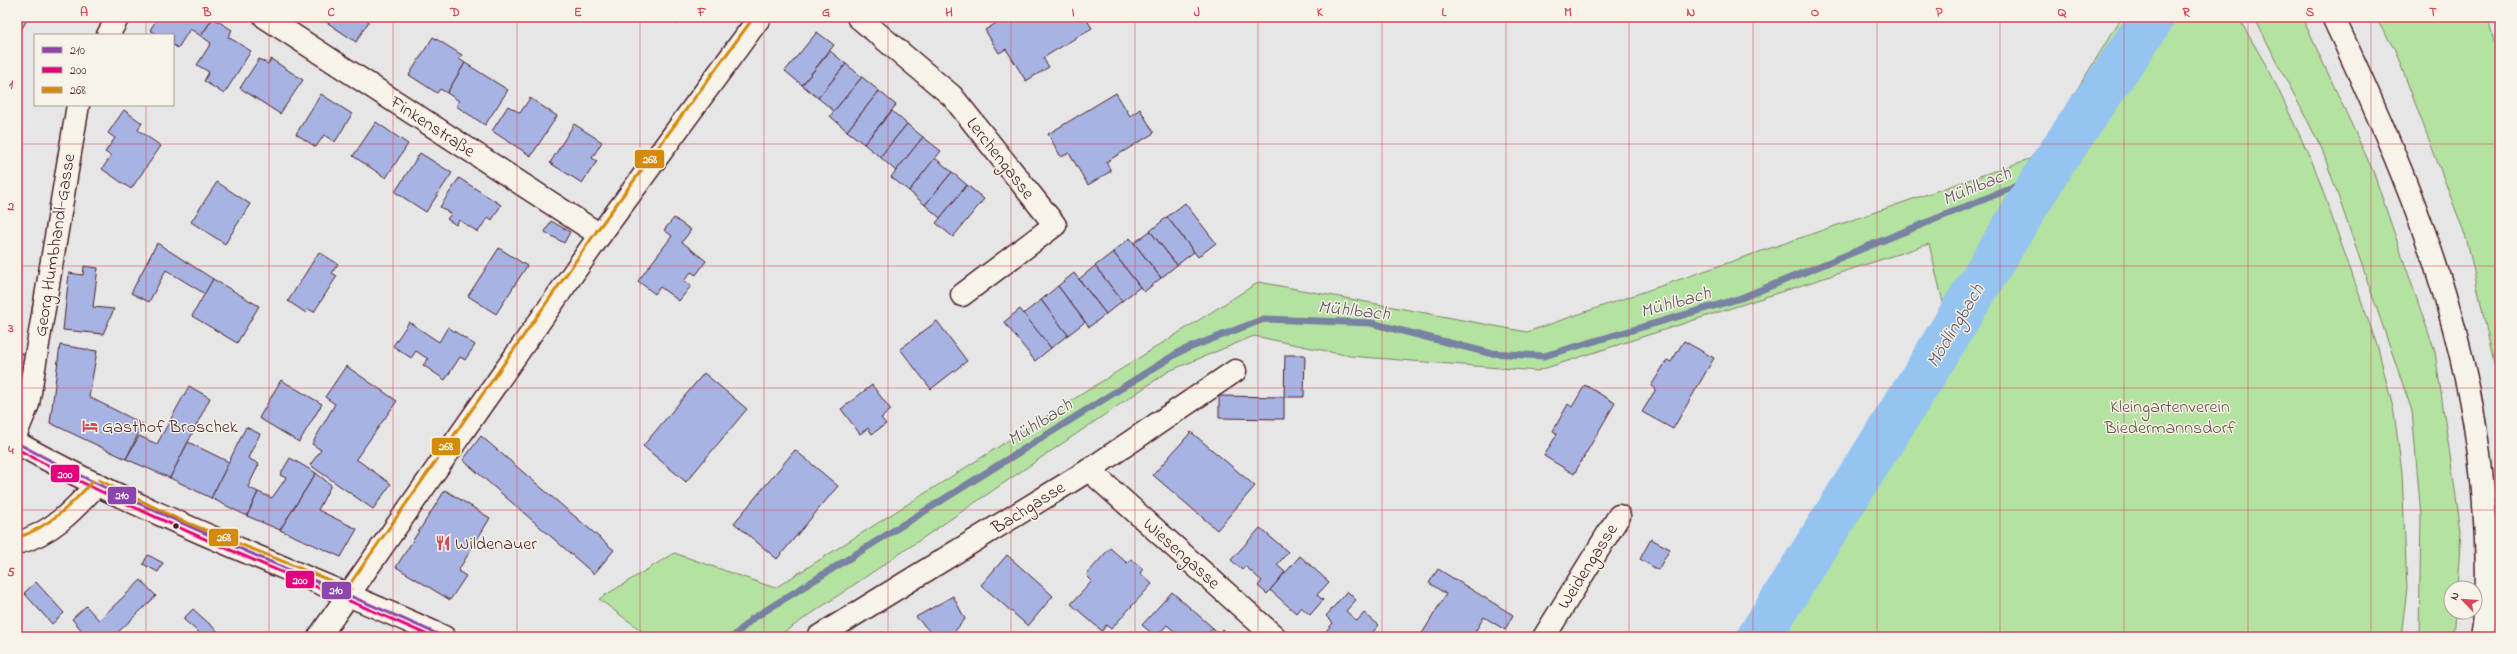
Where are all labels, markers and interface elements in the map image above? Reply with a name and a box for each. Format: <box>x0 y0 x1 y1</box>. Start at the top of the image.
text: A <box>80 3 88 22</box>
text: B <box>202 3 212 22</box>
text: C <box>327 3 335 22</box>
text: D <box>449 3 460 22</box>
text: E <box>574 3 582 22</box>
text: F <box>697 3 707 22</box>
text: G <box>822 3 830 22</box>
text: H <box>945 3 953 22</box>
text: I <box>1071 3 1075 22</box>
text: J <box>1194 3 1200 22</box>
text: K <box>1317 3 1324 22</box>
text: L <box>1442 3 1448 22</box>
text: M <box>1564 3 1572 22</box>
text: N <box>1687 3 1696 22</box>
text: O <box>1811 3 1820 22</box>
text: P <box>1936 3 1943 22</box>
text: Q <box>2058 3 2067 22</box>
text: R <box>2181 3 2190 22</box>
text: S <box>2306 3 2315 22</box>
text: T <box>2429 3 2437 22</box>
legend <box>34 34 174 106</box>
text: 210 <box>70 42 85 60</box>
text: 200 <box>70 62 86 80</box>
text: 1 <box>9 75 14 94</box>
text: 268 <box>70 82 86 100</box>
street label: Finkenstraße <box>383 90 480 165</box>
street label: Lerchengasse <box>958 113 1040 207</box>
line badge: 268 <box>634 149 665 169</box>
street label: Georg Humbhandl-Gasse <box>29 151 84 339</box>
text: 268 <box>642 152 658 168</box>
water label: Mühlbach <box>1938 160 2016 214</box>
text: 2 <box>7 197 15 216</box>
water label: Mödlingbach <box>1920 278 1993 374</box>
water label: Mühlbach <box>1637 280 1715 326</box>
water label: Mühlbach <box>1316 294 1392 329</box>
text: 3 <box>7 319 14 338</box>
water label: Mühlbach <box>1003 392 1079 454</box>
park label: Kleingartenverein Biedermannsdorf <box>2103 395 2236 442</box>
place label: Gasthof Broschek <box>102 415 238 441</box>
hotel icon: Gasthof Broschek <box>81 417 99 435</box>
line badge: 268 <box>431 437 461 456</box>
text: 268 <box>438 439 454 455</box>
text: 4 <box>7 441 14 460</box>
line badge: 200 <box>50 464 80 483</box>
text: 200 <box>57 467 73 483</box>
street label: Bachgasse <box>986 475 1072 543</box>
line badge: 210 <box>107 486 137 505</box>
text: 210 <box>114 488 129 504</box>
street label: Wiesengasse <box>1135 513 1226 598</box>
street label: Weidengasse <box>1552 518 1627 615</box>
unlabelled marker <box>171 521 181 531</box>
line badge: 268 <box>208 528 239 547</box>
text: 268 <box>216 530 232 546</box>
place label: Wildenauer <box>455 532 537 558</box>
restaurant icon: Wildenauer <box>434 534 452 552</box>
text: 5 <box>7 563 15 582</box>
line badge: 200 <box>285 570 315 589</box>
text: 200 <box>292 573 308 589</box>
north arrow <box>2443 580 2483 620</box>
line badge: 210 <box>321 581 352 600</box>
text: 210 <box>328 583 343 599</box>
text: N <box>2446 589 2464 603</box>

